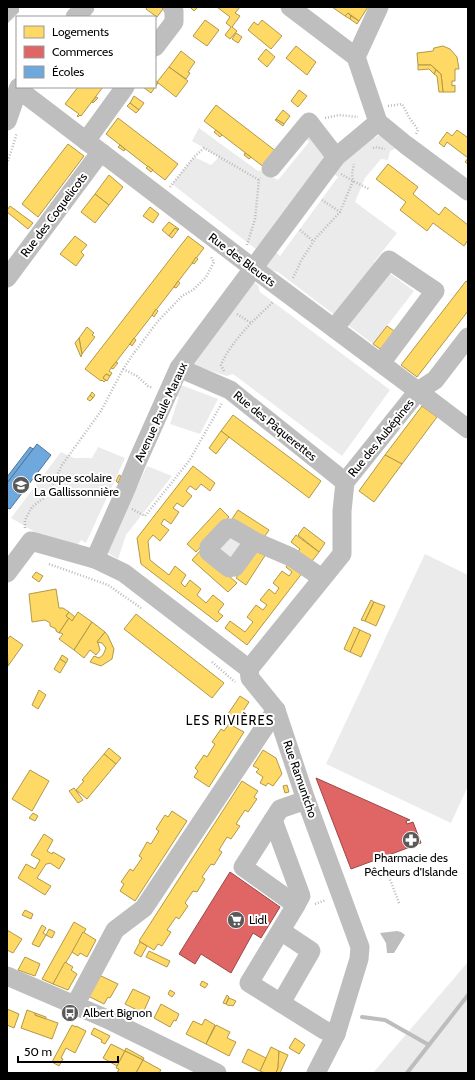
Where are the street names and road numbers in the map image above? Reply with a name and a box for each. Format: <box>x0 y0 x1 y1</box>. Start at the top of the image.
street label: Rue des Coquelicots <box>17 169 90 260</box>
street label: Rue des Bleuets <box>206 229 279 290</box>
street label: Avenue Paule Maraux <box>131 359 190 464</box>
street label: Rue des Pâquerettes <box>230 387 320 464</box>
street label: Rue des Aubépines <box>345 396 417 480</box>
street label: Rue Ramuntcho <box>280 738 321 820</box>

